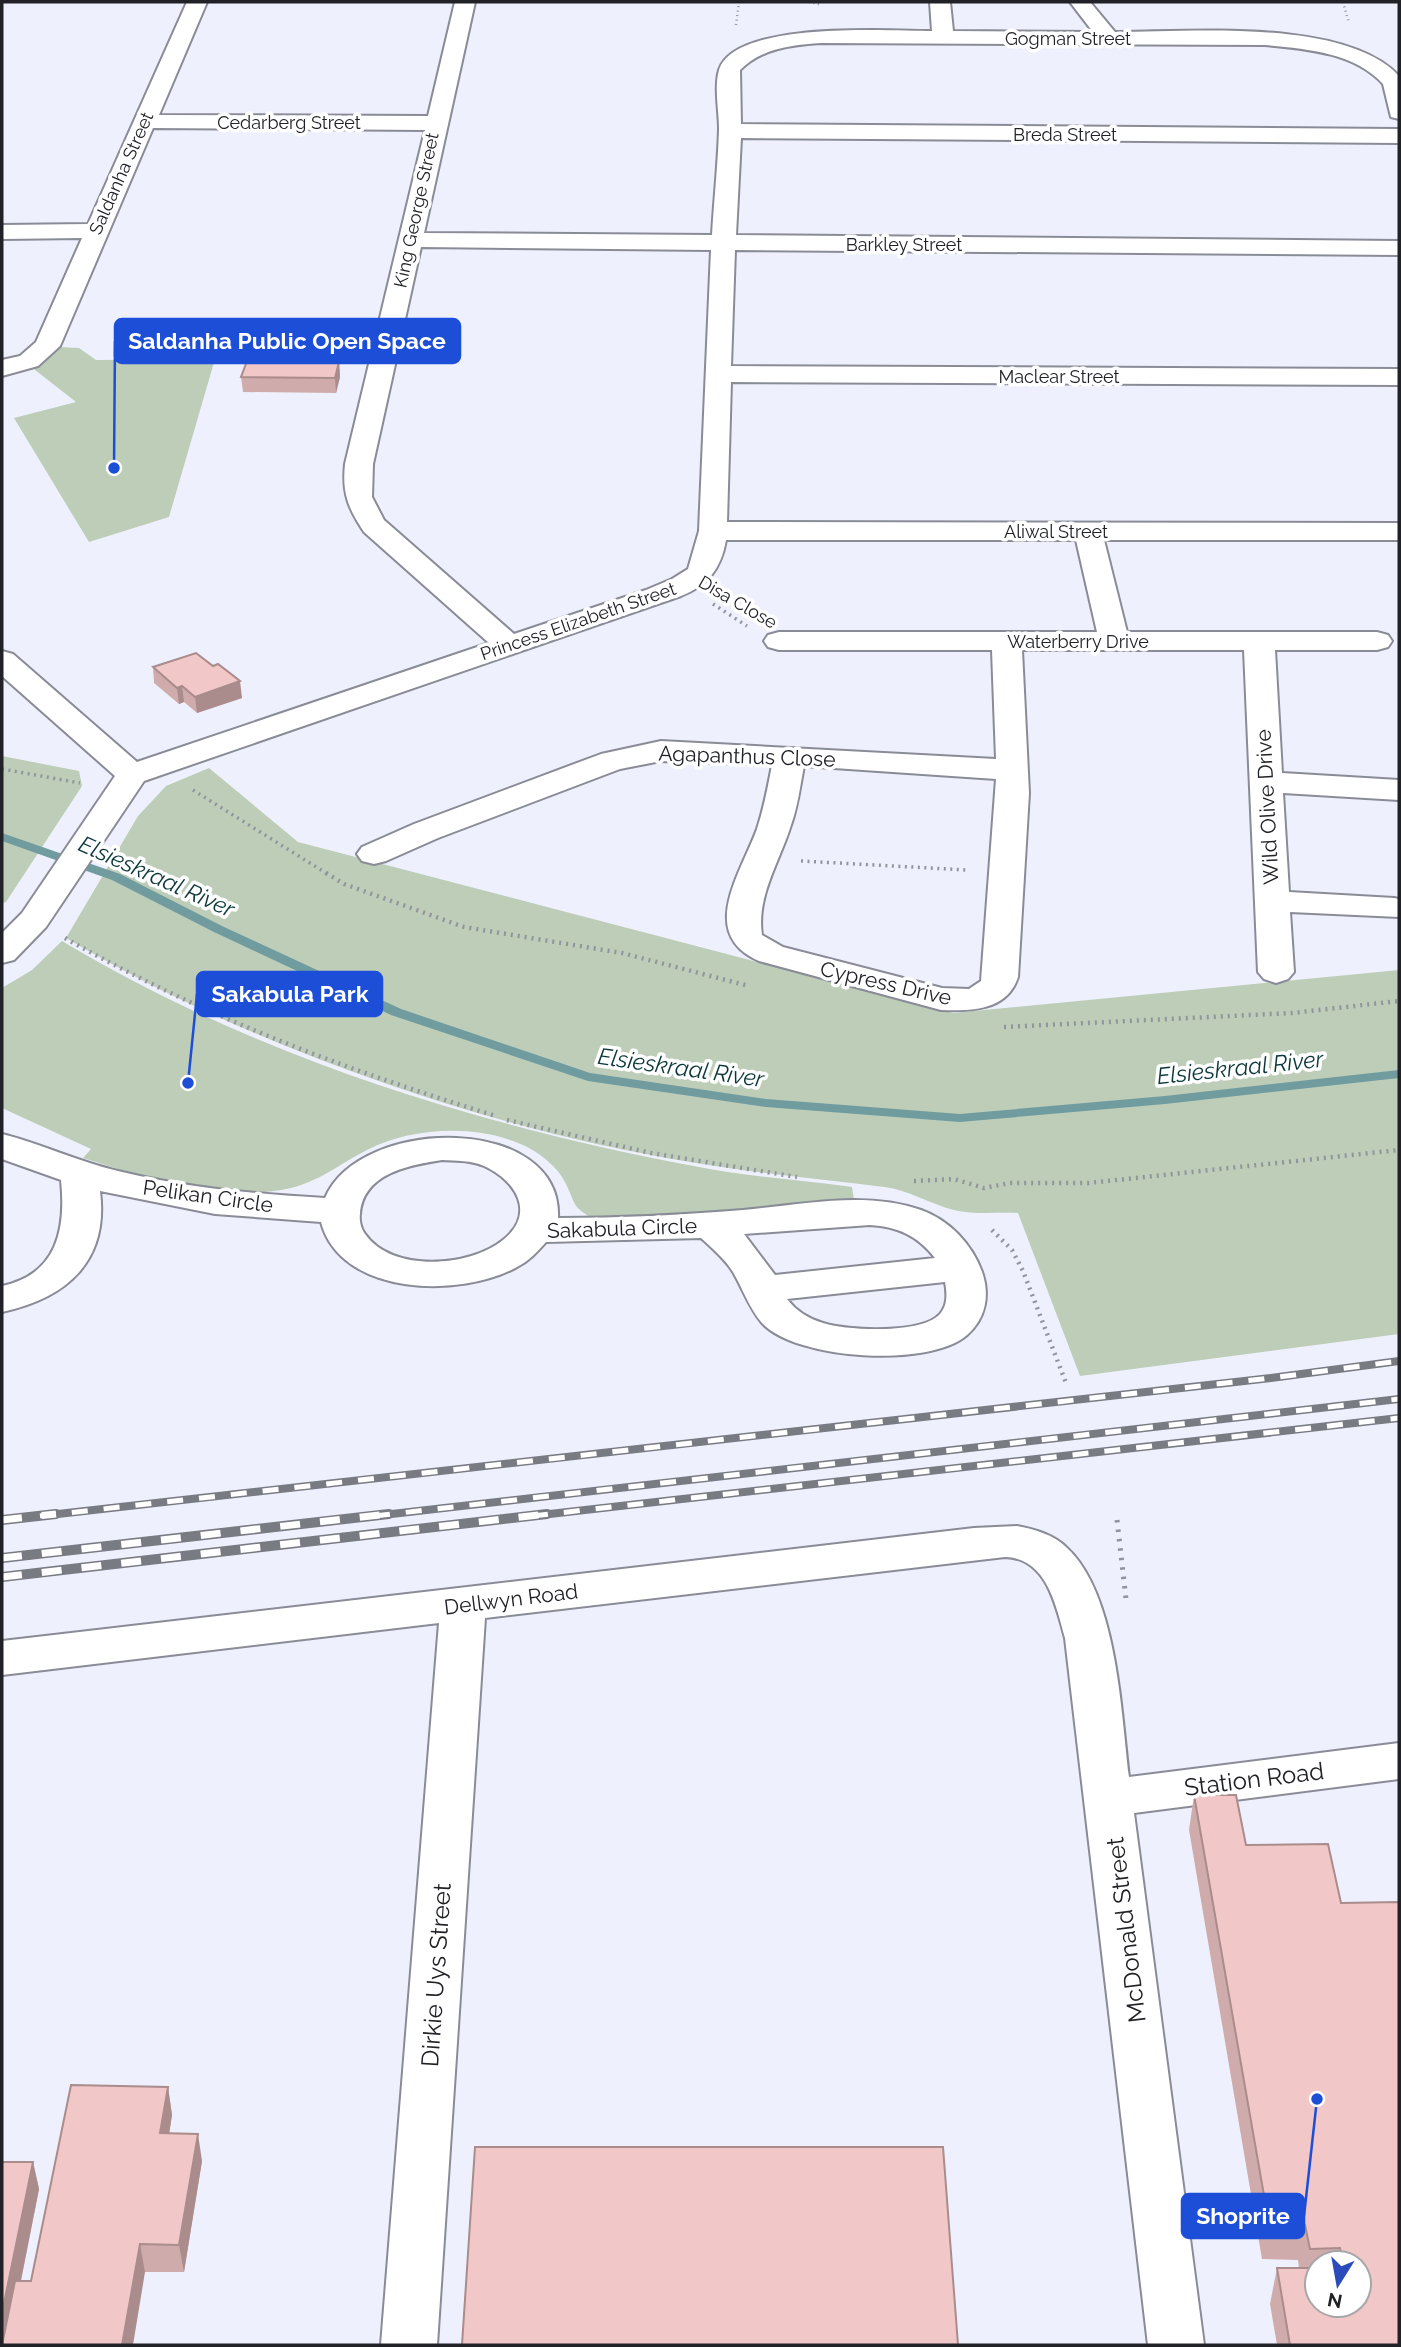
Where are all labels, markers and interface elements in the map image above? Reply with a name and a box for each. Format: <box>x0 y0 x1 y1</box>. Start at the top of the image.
street label: Gogman Street <box>1005 28 1131 49</box>
street label: Saldanha Street <box>85 108 157 238</box>
street label: Cedarberg Street <box>217 112 361 133</box>
street label: Breda Street <box>1013 124 1117 145</box>
street label: King George Street <box>389 130 443 290</box>
street label: Barkley Street <box>846 234 962 255</box>
callout: Saldanha Public Open Space <box>115 319 460 363</box>
text: Saldanha Public Open Space <box>128 327 446 354</box>
street label: Maclear Street <box>998 366 1120 387</box>
street label: Aliwal Street <box>1004 521 1108 542</box>
street label: Disa Close <box>695 571 781 633</box>
street label: Princess Elizabeth Street <box>478 578 678 664</box>
street label: Waterberry Drive <box>1007 631 1149 652</box>
street label: Wild Olive Drive <box>1250 729 1284 885</box>
street label: Agapanthus Close <box>658 740 836 772</box>
water label: Elsieskraal River <box>75 830 240 923</box>
street label: Cypress Drive <box>818 956 954 1010</box>
callout: Sakabula Park <box>197 972 382 1016</box>
text: Sakabula Park <box>211 980 369 1007</box>
water label: Elsieskraal River <box>596 1042 767 1092</box>
water label: Elsieskraal River <box>1155 1045 1326 1089</box>
street label: Pelikan Circle <box>141 1174 275 1218</box>
street label: Sakabula Circle <box>546 1213 698 1243</box>
street label: Dellwyn Road <box>443 1578 579 1620</box>
street label: Station Road <box>1182 1756 1326 1802</box>
street label: McDonald Street <box>1100 1836 1152 2024</box>
street label: Dirkie Uys Street <box>415 1882 457 2068</box>
callout: Shoprite <box>1182 2194 1304 2238</box>
text: Shoprite <box>1196 2202 1290 2229</box>
north arrow <box>1303 2249 1373 2319</box>
text: N <box>1326 2289 1344 2313</box>

